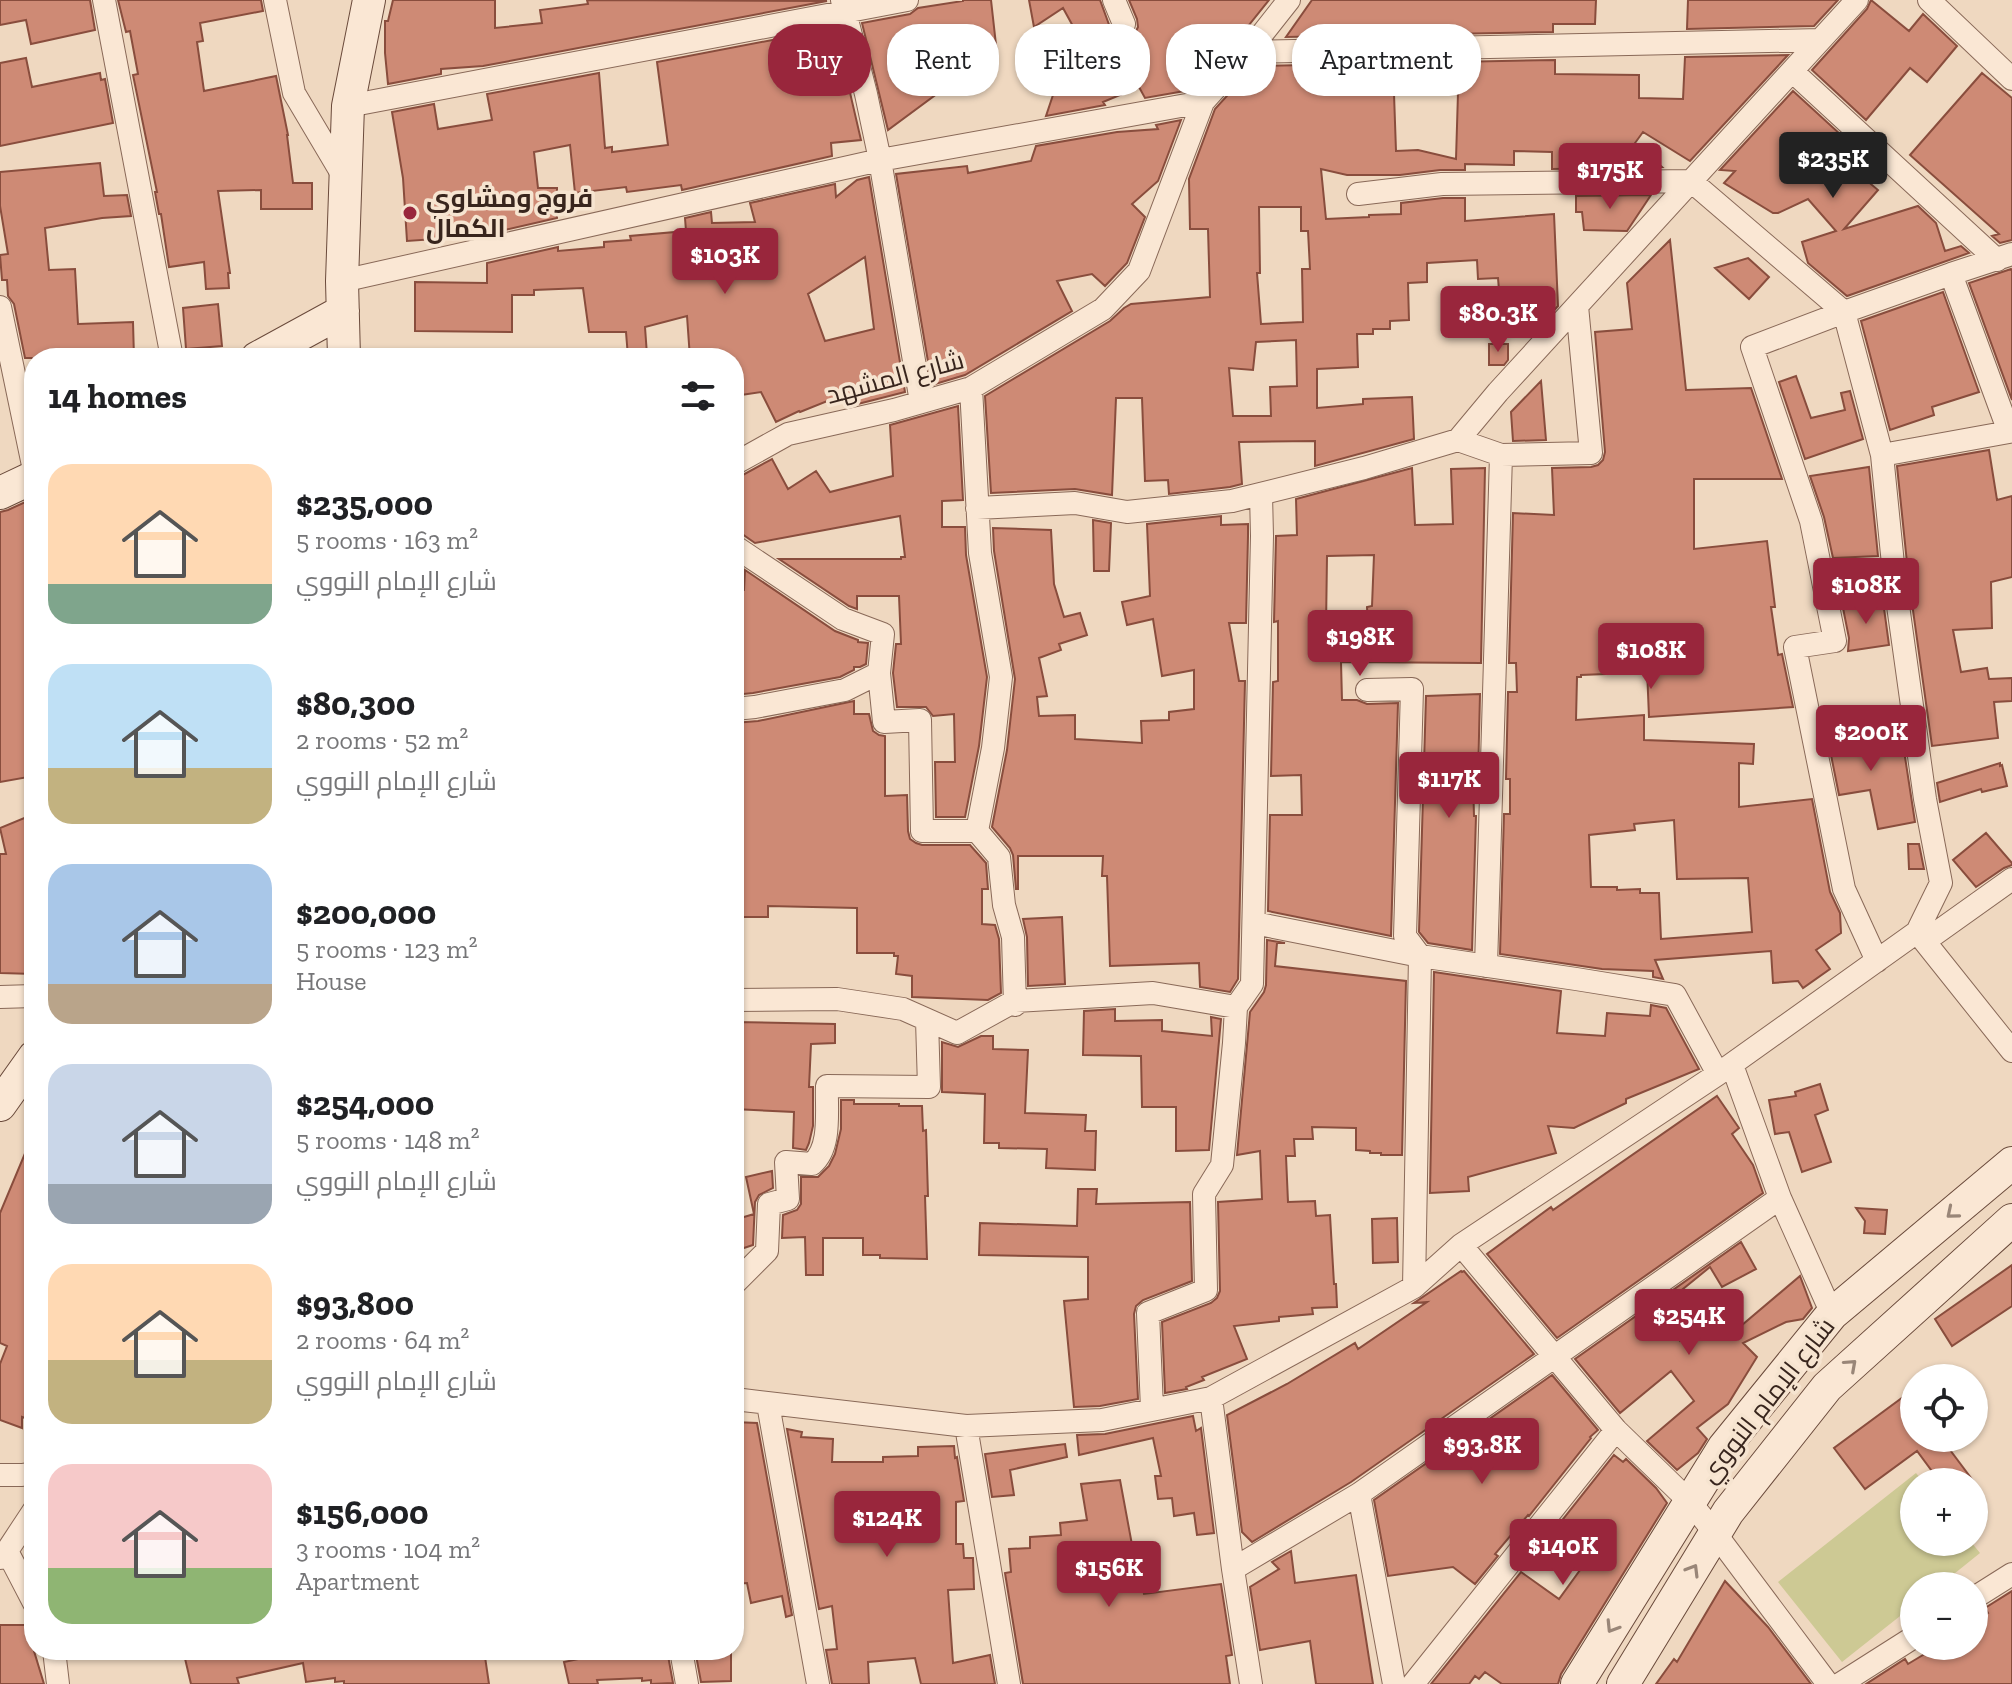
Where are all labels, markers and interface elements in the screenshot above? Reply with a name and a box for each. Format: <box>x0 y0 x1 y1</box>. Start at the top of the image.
chip: Buy <box>768 24 871 96</box>
chip: Rent <box>887 24 999 96</box>
chip: Filters <box>1015 24 1150 96</box>
chip: New <box>1166 24 1276 96</box>
chip: Apartment <box>1292 24 1481 96</box>
pin: $235K <box>1777 132 1889 200</box>
text: $235K <box>1797 142 1869 174</box>
pin: $175K <box>1554 143 1666 211</box>
text: $175K <box>1577 153 1643 185</box>
place label: فروج ومشاوي الكمال <box>426 182 593 244</box>
marker: فروج ومشاوي الكمال <box>401 204 419 222</box>
pin: $103K <box>669 228 781 296</box>
text: $103K <box>690 238 760 270</box>
pin: $80.3K <box>1433 286 1563 354</box>
text: $80.3K <box>1458 296 1538 328</box>
street label: شارع المشهد <box>823 343 968 412</box>
icon: filters <box>676 374 720 418</box>
text: 14 homes <box>48 376 187 417</box>
text: $235,000 <box>296 483 433 524</box>
icon: home <box>112 496 208 592</box>
text: 5 rooms · 163 m² <box>296 524 478 556</box>
pin: $108K <box>1810 558 1922 626</box>
text: شارع الإمام النووي <box>296 565 497 597</box>
text: $108K <box>1831 568 1901 600</box>
pin: $198K <box>1304 610 1416 678</box>
text: $198K <box>1326 620 1394 652</box>
pin: $108K <box>1595 623 1707 691</box>
text: $108K <box>1616 633 1686 665</box>
text: $80,300 <box>296 683 415 724</box>
icon: home <box>112 696 208 792</box>
pin: $200K <box>1815 705 1927 773</box>
text: $200K <box>1834 715 1908 747</box>
text: 2 rooms · 52 m² <box>296 724 468 756</box>
pin: $117K <box>1393 752 1505 820</box>
text: $117K <box>1417 762 1481 794</box>
text: شارع الإمام النووي <box>296 765 497 797</box>
text: $200,000 <box>296 892 436 933</box>
icon: home <box>112 896 208 992</box>
text: 5 rooms · 123 m² <box>296 933 478 965</box>
text: House <box>296 965 367 997</box>
text: $254,000 <box>296 1083 434 1124</box>
icon: home <box>112 1096 208 1192</box>
text: 5 rooms · 148 m² <box>296 1124 480 1156</box>
text: شارع الإمام النووي <box>296 1165 497 1197</box>
one-way arrow <box>1947 1203 1962 1218</box>
text: $93,800 <box>296 1283 414 1324</box>
pin: $254K <box>1633 1289 1745 1357</box>
icon: home <box>112 1296 208 1392</box>
text: $254K <box>1653 1299 1725 1331</box>
street label: شارع الإمام النووي <box>1693 1311 1845 1491</box>
text: 2 rooms · 64 m² <box>296 1324 469 1356</box>
one-way arrow <box>1842 1360 1857 1374</box>
map controls <box>1900 1364 1988 1660</box>
button: locate <box>1900 1364 1988 1452</box>
text: شارع الإمام النووي <box>296 1365 497 1397</box>
pin: $93.8K <box>1417 1418 1547 1486</box>
text: $93.8K <box>1443 1428 1521 1460</box>
button: + <box>1900 1468 1988 1556</box>
pin: $124K <box>831 1491 943 1559</box>
text: $156,000 <box>296 1492 429 1533</box>
icon: home <box>112 1496 208 1592</box>
text: $124K <box>852 1501 922 1533</box>
pin: $140K <box>1507 1519 1619 1587</box>
text: $140K <box>1528 1529 1598 1561</box>
text: 3 rooms · 104 m² <box>296 1533 480 1565</box>
pin: $156K <box>1053 1541 1165 1609</box>
text: $156K <box>1075 1551 1143 1583</box>
one-way arrow <box>1683 1564 1699 1579</box>
text: Apartment <box>296 1565 419 1597</box>
button: − <box>1900 1572 1988 1660</box>
one-way arrow <box>1607 1618 1622 1633</box>

